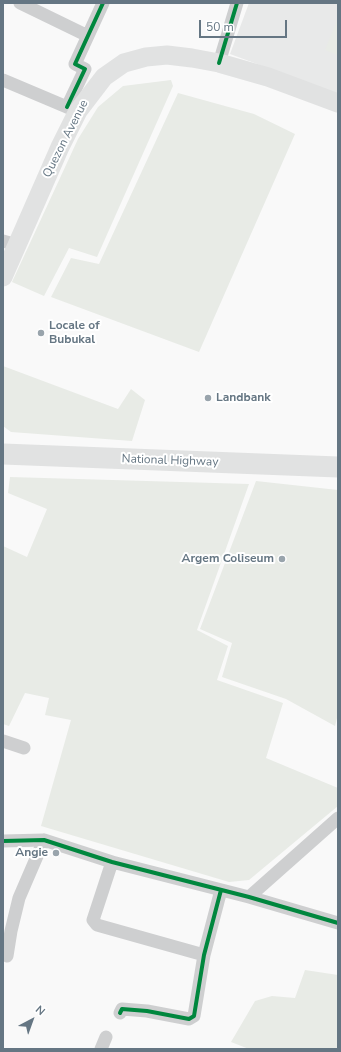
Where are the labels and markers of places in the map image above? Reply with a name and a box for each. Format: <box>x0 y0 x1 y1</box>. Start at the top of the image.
place label: Locale of Bubukal <box>49 319 100 347</box>
marker: Locale of Bubukal <box>36 328 46 338</box>
place label: Landbank <box>216 391 271 405</box>
marker: Landbank <box>203 393 213 403</box>
place label: Argem Coliseum <box>182 552 274 566</box>
marker: Argem Coliseum <box>277 554 287 564</box>
place label: Angie <box>15 846 48 860</box>
marker: Angie <box>51 848 61 858</box>

